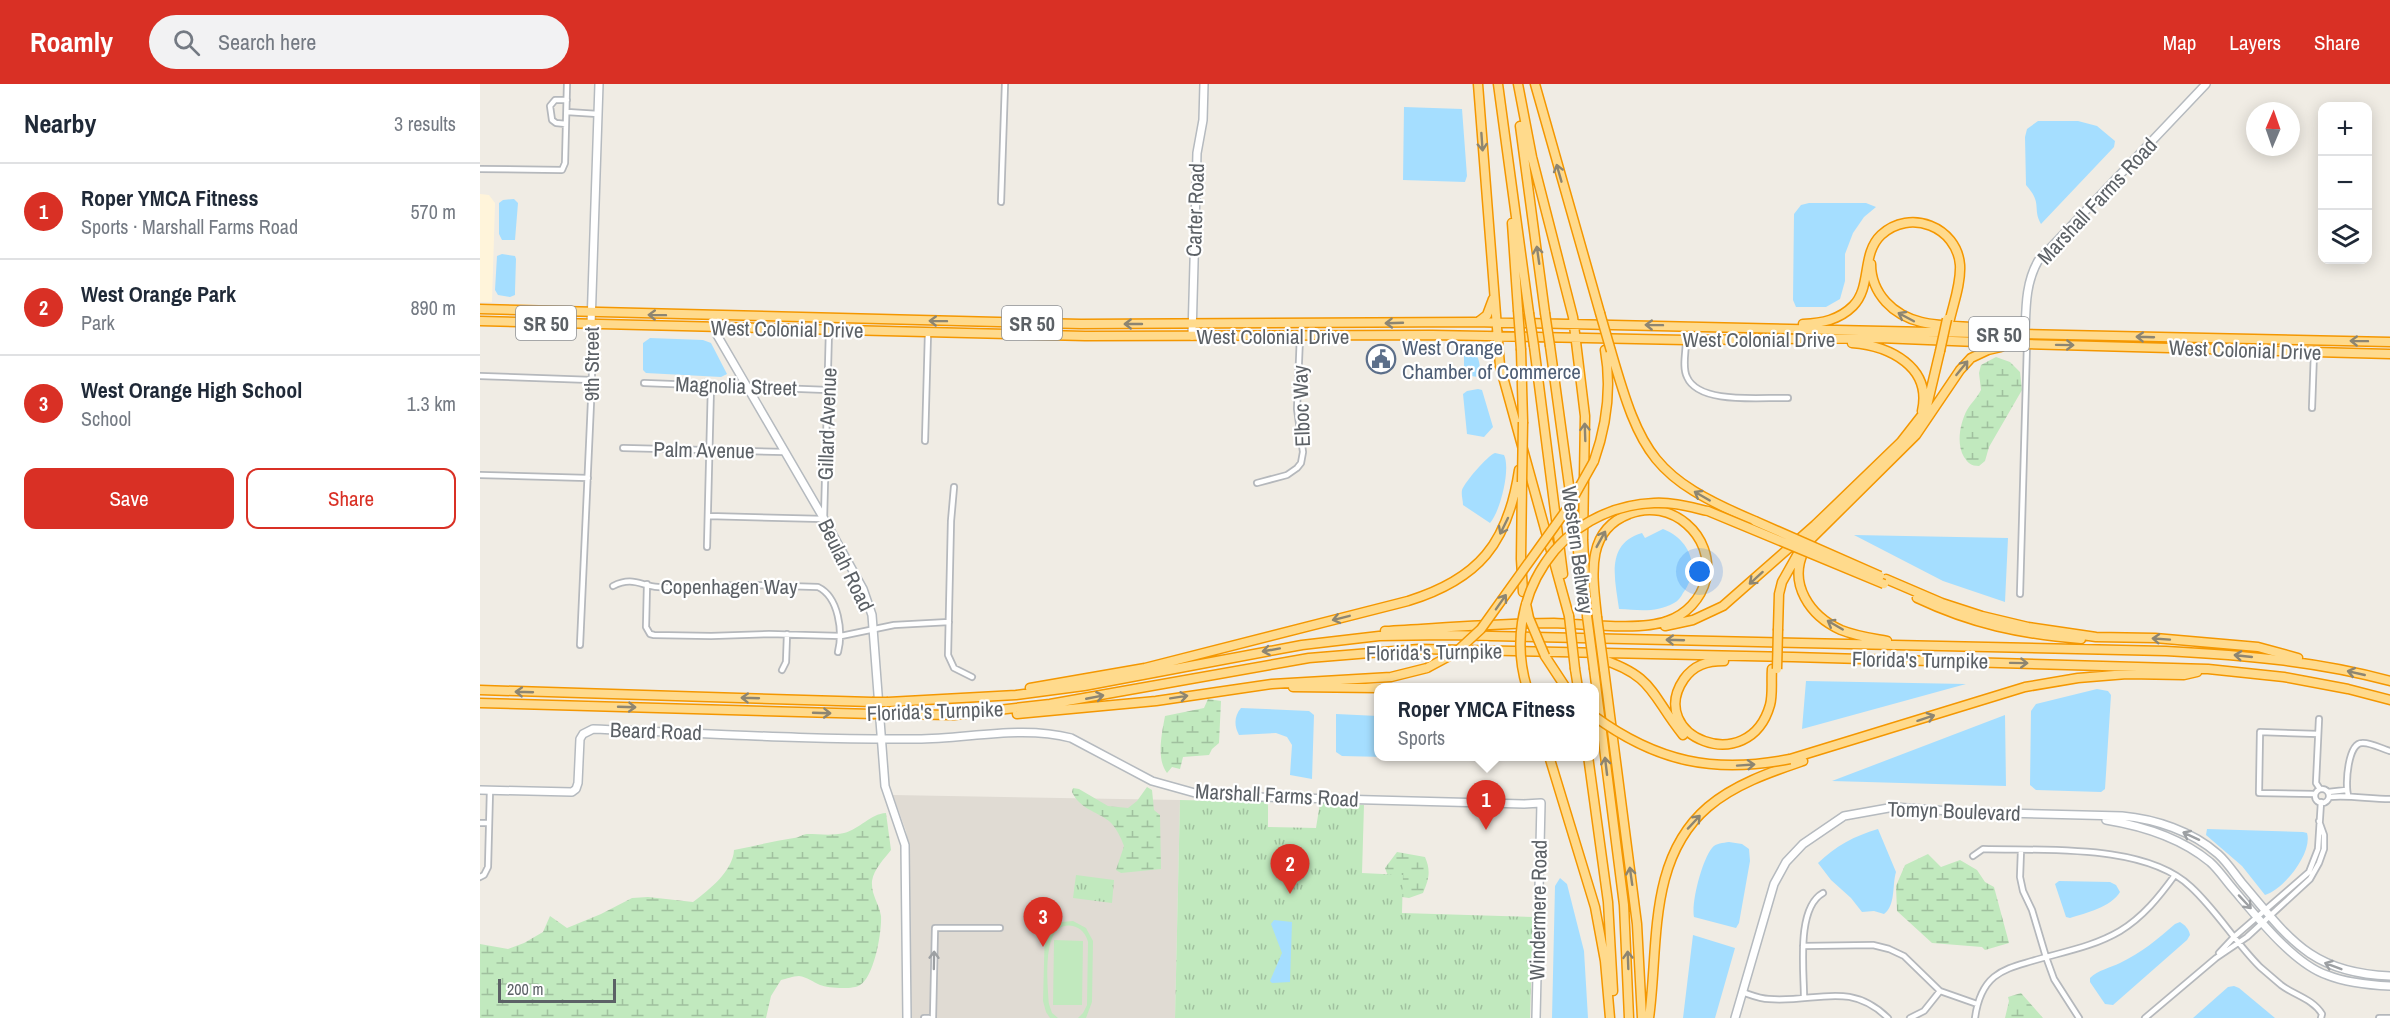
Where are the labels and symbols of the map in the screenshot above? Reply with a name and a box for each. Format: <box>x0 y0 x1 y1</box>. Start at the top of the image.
north arrow <box>2246 102 2300 156</box>
street label: Marshall Farms Road <box>2031 131 2163 271</box>
one-way arrow <box>1477 132 1488 152</box>
street label: Carter Road <box>1179 163 1211 257</box>
one-way arrow <box>1553 163 1565 182</box>
one-way arrow <box>1532 246 1543 266</box>
road number: SR 50 <box>516 306 576 340</box>
road number: SR 50 <box>1002 306 1062 340</box>
one-way arrow <box>647 309 667 320</box>
one-way arrow <box>1897 310 1915 322</box>
street label: West Colonial Drive <box>710 313 864 345</box>
one-way arrow <box>929 316 949 327</box>
road number: SR 50 <box>1969 317 2029 351</box>
one-way arrow <box>1124 318 1144 330</box>
one-way arrow <box>1385 318 1405 329</box>
one-way arrow <box>1645 320 1665 331</box>
street label: West Colonial Drive <box>1197 322 1349 351</box>
street label: West Colonial Drive <box>1683 325 1835 354</box>
street label: 9th Street <box>577 326 606 401</box>
one-way arrow <box>2136 331 2156 343</box>
place label: West Orange Chamber of Commerce <box>1402 333 1581 386</box>
street label: West Colonial Drive <box>2168 333 2322 367</box>
one-way arrow <box>2349 335 2369 347</box>
one-way arrow <box>2055 339 2074 351</box>
public building icon: West Orange Chamber of Commerce <box>1365 343 1397 375</box>
one-way arrow <box>1956 360 1969 376</box>
street label: Elboc Way <box>1285 364 1317 447</box>
street label: Gillard Avenue <box>811 367 843 481</box>
street label: Magnolia Street <box>675 369 797 403</box>
one-way arrow <box>1580 423 1591 443</box>
street label: Palm Avenue <box>653 435 755 465</box>
street label: Western Beltway <box>1555 484 1601 616</box>
one-way arrow <box>1694 490 1711 502</box>
street label: Beulah Road <box>811 514 881 616</box>
one-way arrow <box>1497 517 1509 535</box>
one-way arrow <box>1595 531 1607 548</box>
your location <box>1685 557 1714 586</box>
one-way arrow <box>1749 571 1764 585</box>
street label: Copenhagen Way <box>660 572 798 601</box>
one-way arrow <box>1495 595 1507 611</box>
one-way arrow <box>1332 612 1351 624</box>
one-way arrow <box>1827 619 1844 631</box>
one-way arrow <box>2152 633 2172 644</box>
one-way arrow <box>1666 635 1686 646</box>
street label: Florida's Turnpike <box>1366 636 1502 668</box>
street label: Florida's Turnpike <box>1852 644 1988 676</box>
one-way arrow <box>1262 645 1281 656</box>
one-way arrow <box>2233 650 2253 661</box>
one-way arrow <box>2009 657 2029 668</box>
one-way arrow <box>2347 666 2366 678</box>
one-way arrow <box>515 686 535 697</box>
one-way arrow <box>1085 691 1104 702</box>
one-way arrow <box>1169 692 1189 703</box>
one-way arrow <box>741 693 761 704</box>
street label: Florida's Turnpike <box>866 694 1004 728</box>
one-way arrow <box>616 702 636 713</box>
one-way arrow <box>811 707 831 718</box>
one-way arrow <box>1916 711 1935 722</box>
street label: Beard Road <box>610 715 702 747</box>
one-way arrow <box>1601 756 1612 776</box>
one-way arrow <box>1735 760 1755 771</box>
street label: Marshall Farms Road <box>1194 776 1360 814</box>
pin: 1 <box>1466 780 1506 830</box>
street label: Tomyn Boulevard <box>1887 794 2021 828</box>
one-way arrow <box>1687 814 1701 829</box>
one-way arrow <box>2182 830 2200 842</box>
street label: Windermere Road <box>1522 839 1554 981</box>
pin: 2 <box>1270 844 1310 894</box>
one-way arrow <box>1625 867 1636 886</box>
one-way arrow <box>2237 894 2251 909</box>
pin: 3 <box>1024 898 1062 947</box>
one-way arrow <box>928 950 940 970</box>
one-way arrow <box>1622 950 1633 970</box>
one-way arrow <box>2324 960 2343 971</box>
scale bar <box>498 976 616 1004</box>

